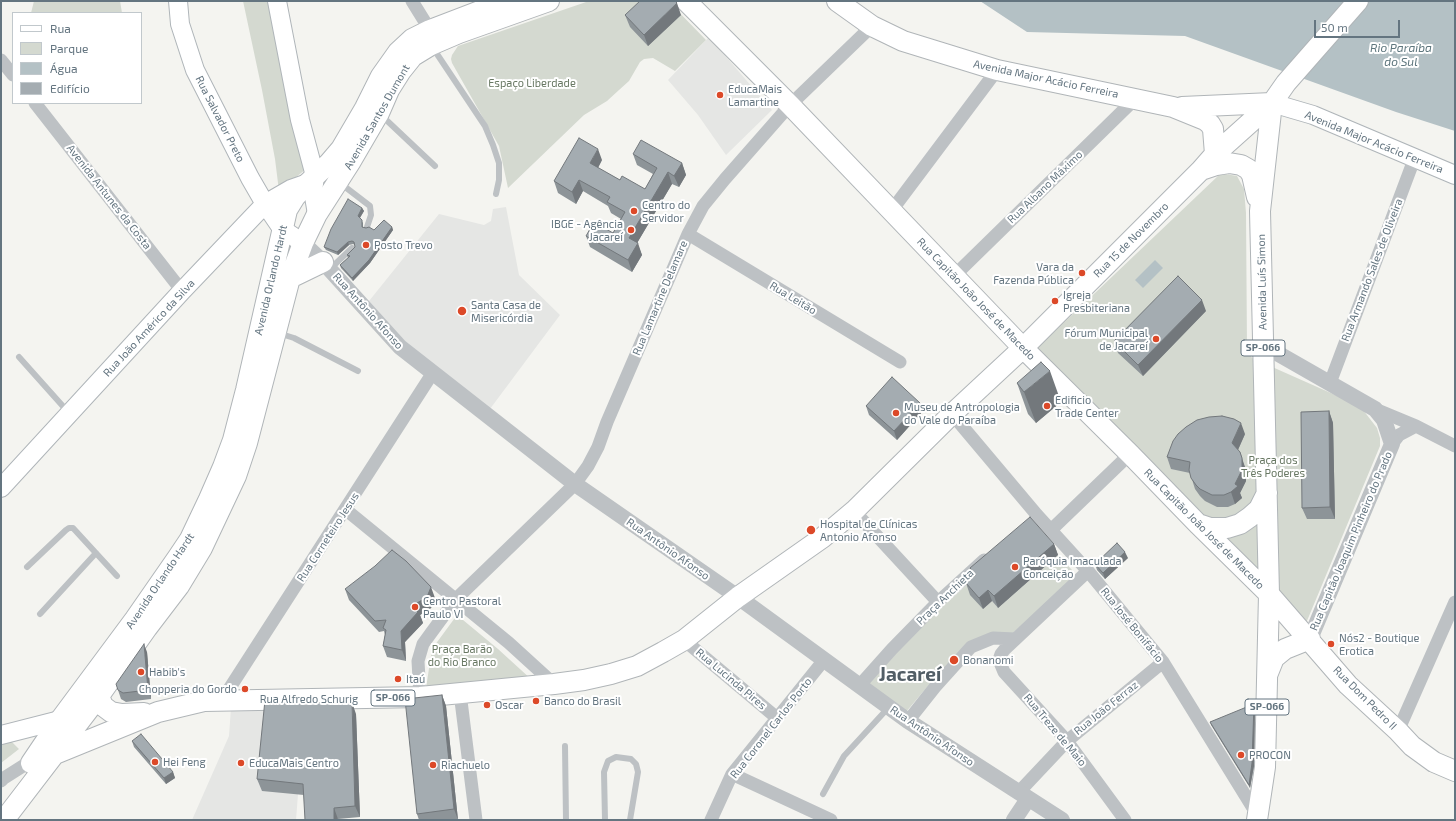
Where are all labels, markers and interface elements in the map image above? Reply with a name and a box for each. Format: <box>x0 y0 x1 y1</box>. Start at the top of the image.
legend <box>12 12 142 104</box>
scale bar <box>1316 12 1402 38</box>
text: 50 m <box>1321 20 1348 34</box>
text: Rua <box>50 21 71 35</box>
text: Parque <box>50 41 88 55</box>
water label: Rio Paraíba do Sul <box>1370 41 1432 69</box>
street label: Avenida Major Acácio Ferreira <box>972 57 1120 101</box>
text: Água <box>50 61 78 75</box>
street label: Avenida Santos Dumont <box>341 62 413 172</box>
street label: Rua Salvador Preto <box>193 74 247 164</box>
park label: Espaço Liberdade <box>488 76 576 90</box>
text: Edifício <box>50 81 90 95</box>
place label: EducaMais Lamartine <box>728 82 782 108</box>
marker: EducaMais Lamartine <box>715 90 725 100</box>
street label: Avenida Major Acácio Ferreira <box>1303 108 1445 176</box>
street label: Avenida Antunes da Costa <box>64 142 154 252</box>
street label: Rua Albano Máximo <box>1005 148 1085 226</box>
street label: Rua Armando Sales de Oliveira <box>1339 197 1405 343</box>
place label: Centro do Servidor <box>642 198 690 224</box>
street label: Rua 15 de Novembro <box>1091 200 1171 280</box>
marker: Centro do Servidor <box>629 206 639 216</box>
place label: IBGE - Agência Jacareí <box>551 217 623 243</box>
street label: Avenida Orlando Hardt <box>252 224 290 336</box>
marker: IBGE - Agência Jacareí <box>626 225 636 235</box>
street label: Avenida Luís Simon <box>1255 234 1269 330</box>
street label: Rua Capitão João José de Macedo <box>914 235 1038 363</box>
place label: Posto Trevo <box>374 238 433 252</box>
street label: Rua Lamartine Delamare <box>630 239 690 357</box>
marker: Posto Trevo <box>361 240 371 250</box>
place label: Vara da Fazenda Pública <box>993 260 1074 286</box>
marker: Vara da Fazenda Pública <box>1077 268 1087 278</box>
street label: Rua Antônio Afonso <box>330 270 406 352</box>
street label: Rua João Américo da Silva <box>100 277 198 379</box>
street label: Rua Leitão <box>767 279 819 317</box>
place label: Igreja Presbiteriana <box>1063 288 1130 314</box>
marker: Igreja Presbiteriana <box>1050 296 1060 306</box>
place label: Santa Casa de Misericórdia <box>471 298 541 324</box>
marker: Santa Casa de Misericórdia <box>456 305 468 317</box>
place label: Fórum Municipal de Jacareí <box>1064 326 1148 352</box>
marker: Fórum Municipal de Jacareí <box>1151 334 1161 344</box>
road number: SP-066 <box>1241 340 1285 356</box>
place label: Edificio Trade Center <box>1055 393 1119 419</box>
place label: Museu de Antropologia do Vale do Paraíba <box>904 400 1020 426</box>
marker: Edificio Trade Center <box>1042 401 1052 411</box>
marker: Museu de Antropologia do Vale do Paraíba <box>891 408 901 418</box>
street label: Rua Capitão Joaquim Pinheiro do Prado <box>1307 449 1395 633</box>
park label: Praça dos Três Poderes <box>1241 453 1305 479</box>
street label: Rua Capitão João José de Macedo <box>1141 466 1267 592</box>
street label: Rua Corneteiro Jesus <box>294 490 362 584</box>
street label: Rua Antônio Afonso <box>624 515 712 583</box>
place label: Hospital de Clínicas Antonio Afonso <box>820 517 917 543</box>
marker: Hospital de Clínicas Antonio Afonso <box>805 524 817 536</box>
street label: Avenida Orlando Hardt <box>123 531 197 631</box>
place label: Paróquia Imaculada Conceição <box>1023 554 1122 580</box>
marker: Paróquia Imaculada Conceição <box>1010 562 1020 572</box>
street label: Praça Anchieta <box>914 566 976 628</box>
street label: Rua José Bonifácio <box>1098 585 1166 665</box>
place label: Centro Pastoral Paulo VI <box>423 594 501 620</box>
marker: Centro Pastoral Paulo VI <box>410 602 420 612</box>
place label: Nós2 - Boutique Erotica <box>1339 631 1419 657</box>
marker: Nós2 - Boutique Erotica <box>1326 639 1336 649</box>
park label: Praça Barão do Rio Branco <box>428 642 496 668</box>
street label: Rua Lucinda Pires <box>693 646 769 712</box>
place label: Bonanomi <box>963 653 1014 667</box>
marker: Bonanomi <box>948 654 960 666</box>
street label: Rua Dom Pedro II <box>1330 663 1400 733</box>
district label: Jacareí <box>879 664 941 686</box>
place label: Habib's <box>149 665 185 679</box>
marker: Habib's <box>136 667 146 677</box>
place label: Itaú <box>406 672 425 686</box>
marker: Itaú <box>393 674 403 684</box>
street label: Rua Coronel Carlos Porto <box>728 675 814 781</box>
street label: Rua João Ferraz <box>1071 678 1141 738</box>
place label: Chopperia do Gordo <box>139 682 237 696</box>
marker: Chopperia do Gordo <box>240 684 250 694</box>
road number: SP-066 <box>371 690 415 706</box>
street label: Rua Treze de Maio <box>1021 691 1089 769</box>
street label: Rua Alfredo Schurig <box>260 692 358 706</box>
place label: Banco do Brasil <box>544 694 621 708</box>
marker: Banco do Brasil <box>531 696 541 706</box>
place label: Oscar <box>495 698 524 712</box>
road number: SP-066 <box>1245 699 1289 715</box>
marker: Oscar <box>482 700 492 710</box>
street label: Rua Antônio Afonso <box>888 703 976 769</box>
place label: PROCON <box>1249 748 1291 762</box>
marker: PROCON <box>1236 750 1246 760</box>
place label: Hei Feng <box>163 755 206 769</box>
place label: EducaMais Centro <box>249 756 339 770</box>
marker: Hei Feng <box>150 757 160 767</box>
marker: EducaMais Centro <box>236 758 246 768</box>
place label: Riachuelo <box>441 758 490 772</box>
marker: Riachuelo <box>428 760 438 770</box>

